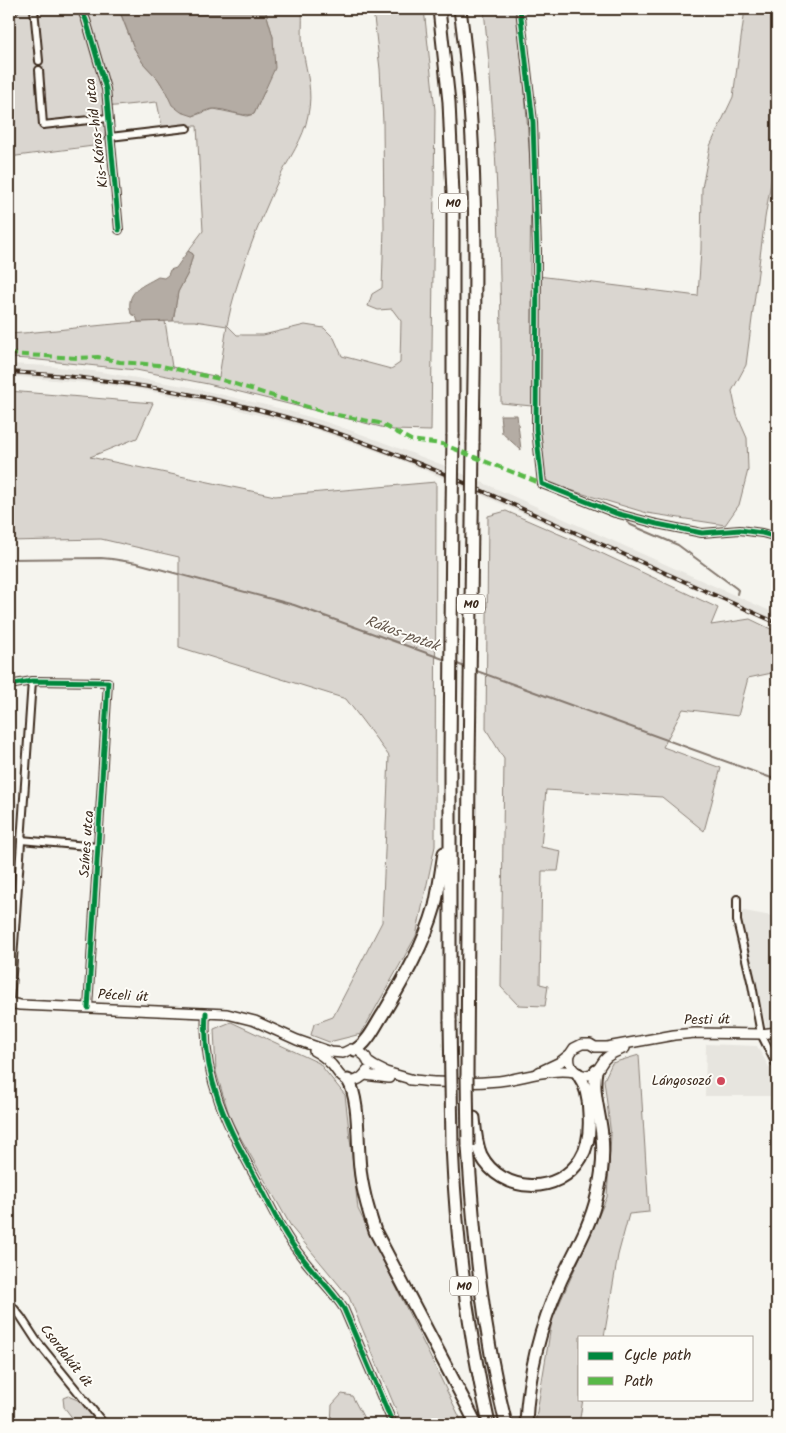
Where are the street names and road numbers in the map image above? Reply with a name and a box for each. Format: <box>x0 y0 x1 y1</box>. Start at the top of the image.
street label: Kis-Káros-híd utca <box>79 77 115 189</box>
road number: M0 <box>439 194 467 212</box>
road number: M0 <box>457 594 485 614</box>
street label: Színes utca <box>74 810 100 878</box>
street label: Péceli út <box>97 984 150 1008</box>
street label: Pesti út <box>684 1009 731 1031</box>
road number: M0 <box>450 1276 478 1295</box>
street label: Csordakút út <box>34 1320 98 1393</box>

